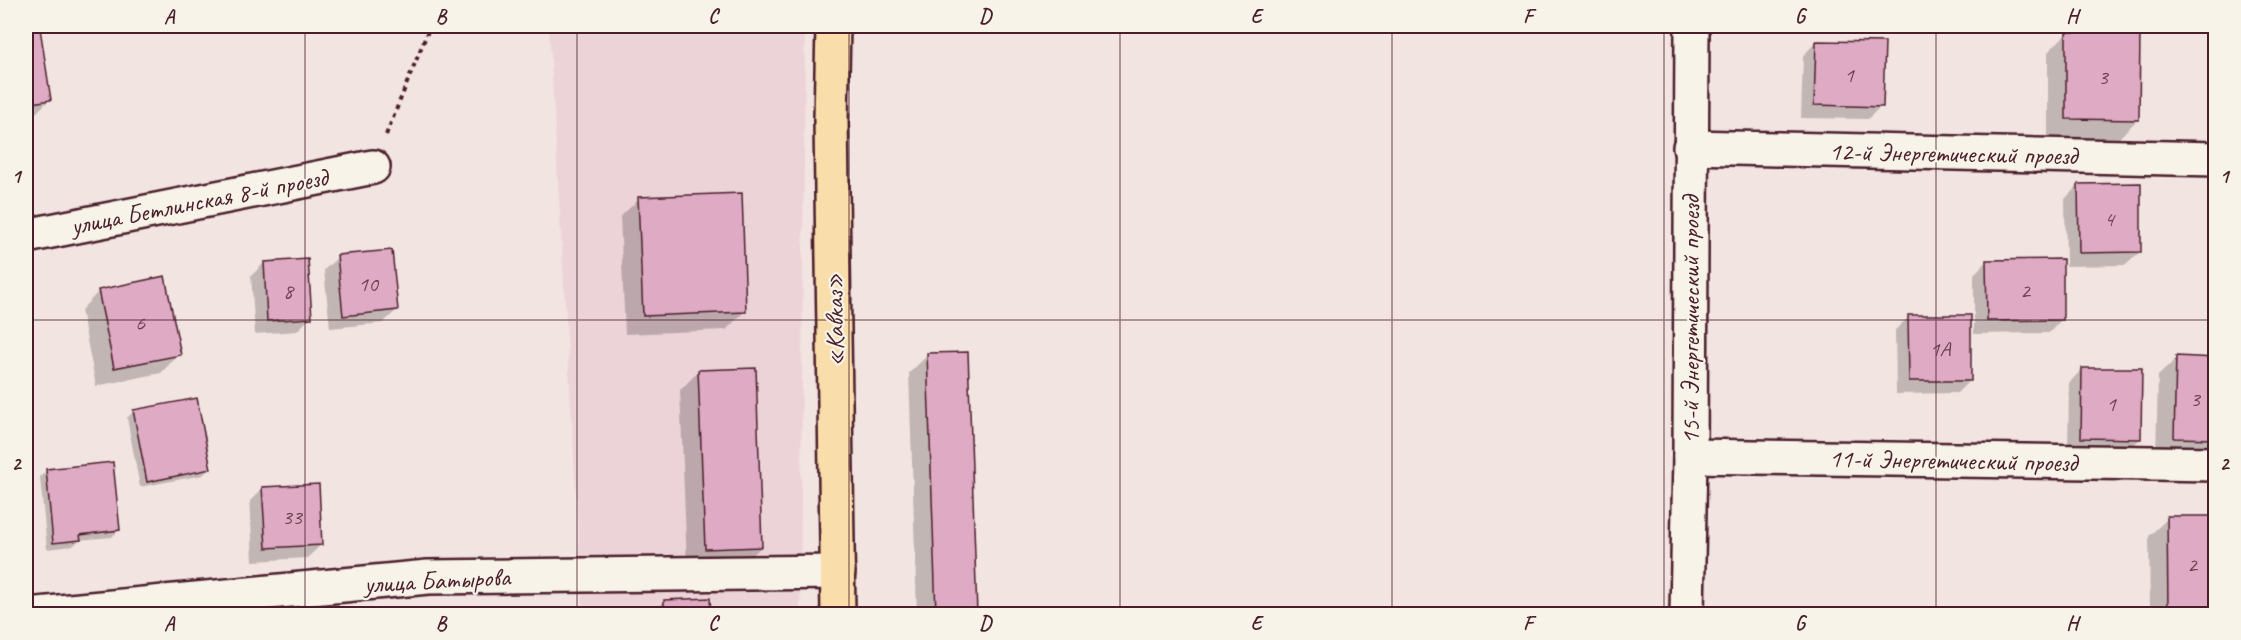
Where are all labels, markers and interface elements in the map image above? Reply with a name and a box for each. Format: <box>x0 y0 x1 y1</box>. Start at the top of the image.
text: A <box>164 4 176 29</box>
text: B <box>436 4 448 29</box>
text: C <box>708 4 720 29</box>
text: D <box>979 4 993 29</box>
text: E <box>1251 4 1265 29</box>
text: F <box>1523 4 1537 29</box>
text: G <box>1795 4 1808 29</box>
text: H <box>2066 4 2081 29</box>
house number: 1 <box>1844 61 1855 89</box>
house number: 3 <box>2098 63 2110 91</box>
street label: 12-й Энергетический проезд <box>1829 135 2080 172</box>
street label: улица Бетлинская 8-й проезд <box>66 160 333 243</box>
text: 1 <box>12 164 23 189</box>
text: 1 <box>2220 164 2231 189</box>
street label: 15-й Энергетический проезд <box>1674 193 1707 444</box>
house number: 4 <box>2104 205 2116 233</box>
house number: 10 <box>358 270 380 298</box>
street label: «Кавказ» <box>817 273 852 367</box>
house number: 8 <box>283 277 295 305</box>
house number: 2 <box>2020 277 2032 305</box>
house number: 6 <box>135 309 146 337</box>
house number: 1А <box>1930 335 1951 363</box>
house number: 3 <box>2190 385 2202 413</box>
house number: 1 <box>2106 390 2117 418</box>
street label: 11-й Энергетический проезд <box>1829 442 2080 479</box>
text: 2 <box>12 451 23 476</box>
text: 2 <box>2220 451 2231 476</box>
house number: 33 <box>282 503 304 531</box>
house number: 2 <box>2187 551 2199 579</box>
street label: улица Батырова <box>361 560 512 601</box>
text: A <box>164 611 176 636</box>
text: B <box>436 611 448 636</box>
text: C <box>708 611 720 636</box>
text: D <box>979 611 993 636</box>
text: E <box>1251 611 1265 636</box>
text: F <box>1523 611 1537 636</box>
text: G <box>1795 611 1808 636</box>
text: H <box>2066 611 2081 636</box>

